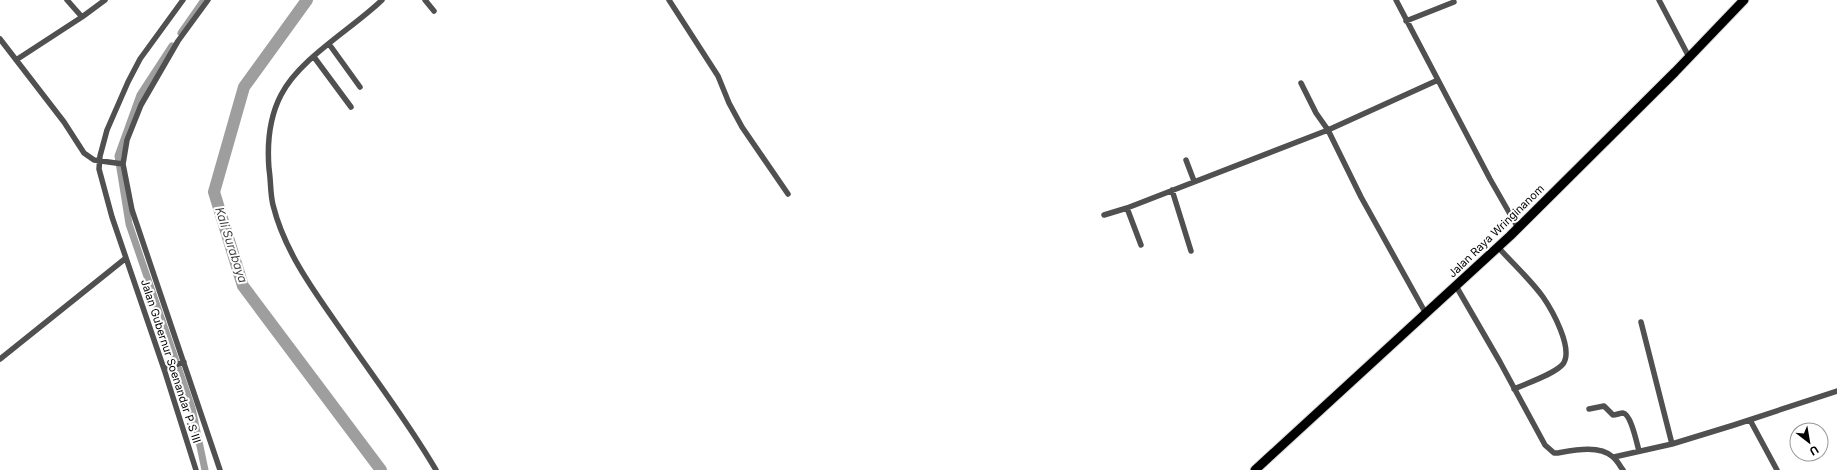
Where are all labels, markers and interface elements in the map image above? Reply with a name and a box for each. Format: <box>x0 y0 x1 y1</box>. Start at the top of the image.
street label: Jalan Raya Wringinanom <box>1445 181 1547 281</box>
water label: Kali Surabaya <box>212 205 251 285</box>
street label: Jalan Gubernur Soenandar P.S III <box>138 277 204 445</box>
north arrow <box>1789 422 1829 462</box>
text: U <box>1807 442 1821 459</box>

